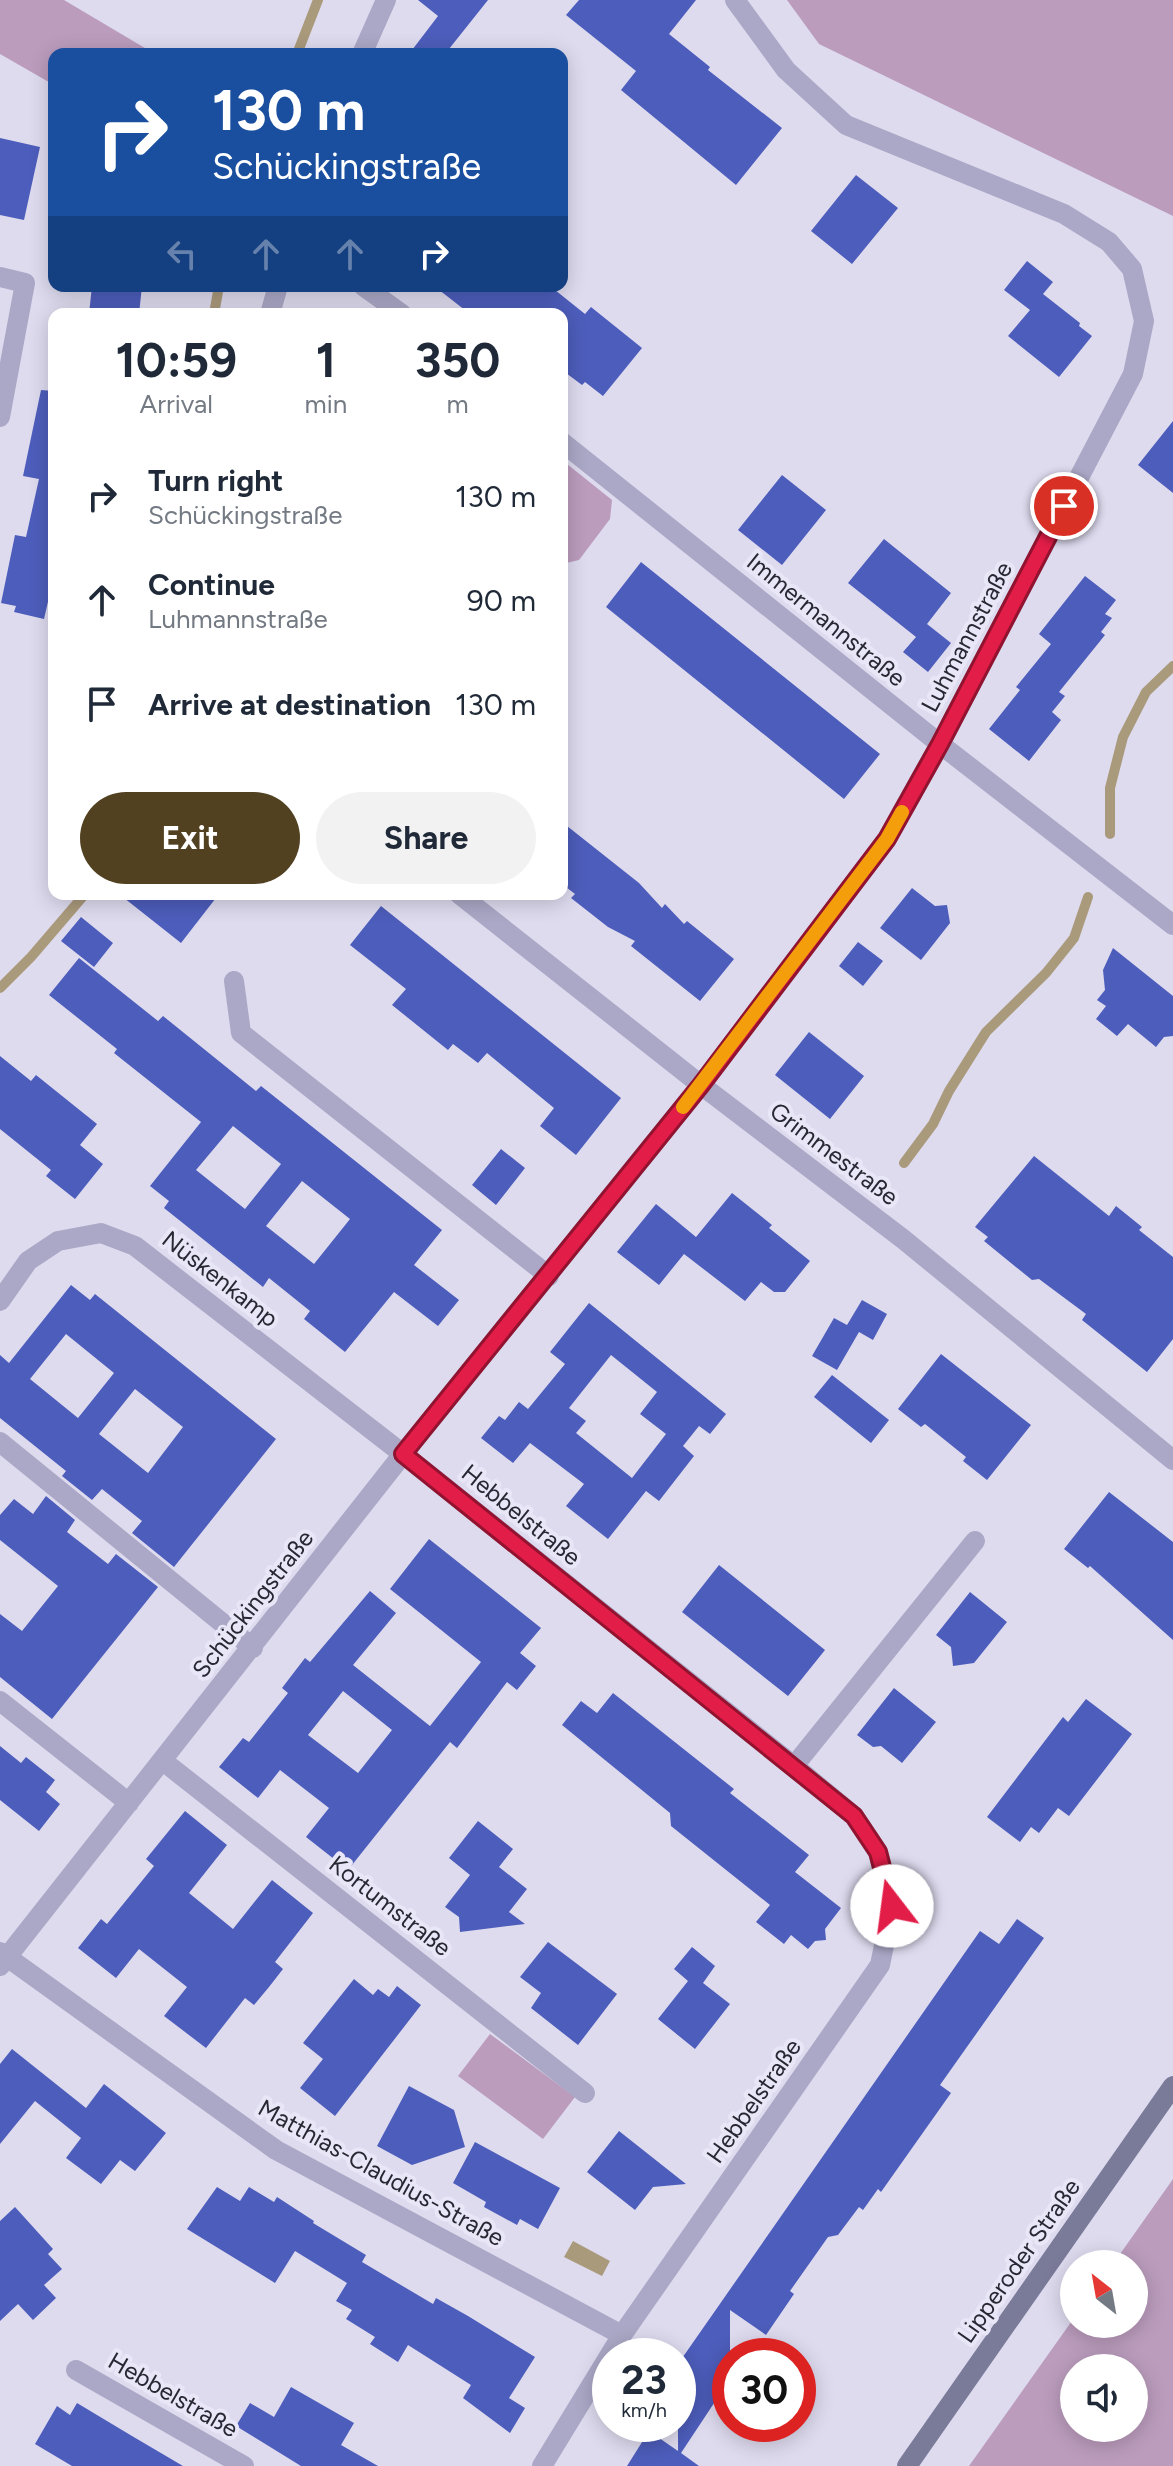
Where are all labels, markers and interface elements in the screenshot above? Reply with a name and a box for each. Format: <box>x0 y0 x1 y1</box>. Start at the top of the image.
text: 130 m <box>212 77 365 144</box>
icon: right <box>80 80 184 184</box>
text: Schückingstraße <box>212 145 481 188</box>
icon: left <box>160 232 204 276</box>
icon: ahead <box>244 232 288 276</box>
icon: ahead <box>328 232 372 276</box>
icon: right <box>412 232 456 276</box>
text: 10:59 <box>116 331 237 389</box>
text: 1 <box>316 331 336 389</box>
text: 350 <box>415 331 500 389</box>
text: Arrival <box>140 388 213 420</box>
text: min <box>305 388 347 420</box>
text: m <box>447 388 469 420</box>
text: Turn right <box>148 462 283 499</box>
pin <box>1030 472 1098 540</box>
icon: right <box>80 474 124 518</box>
text: 130 m <box>455 478 536 515</box>
icon: arrive <box>1042 484 1086 528</box>
text: Schückingstraße <box>148 499 342 531</box>
street label: Immermannstraße <box>741 547 911 692</box>
street label: Luhmannstraße <box>915 557 1018 717</box>
text: Continue <box>148 566 275 603</box>
icon: ahead <box>80 578 124 622</box>
text: 90 m <box>467 582 536 619</box>
text: Luhmannstraße <box>148 603 328 635</box>
icon: arrive <box>80 682 124 726</box>
text: Arrive at destination <box>148 686 431 723</box>
text: 130 m <box>455 686 536 723</box>
button: Exit <box>80 792 300 884</box>
button: Share <box>316 792 536 884</box>
street label: Grimmestraße <box>764 1096 904 1211</box>
street label: Nüskenkamp <box>157 1224 284 1333</box>
street label: Hebbelstraße <box>456 1458 587 1571</box>
street label: Schückingstraße <box>186 1524 319 1683</box>
street label: Kortumstraße <box>324 1849 457 1962</box>
position arrow <box>850 1864 934 1948</box>
street label: Hebbelstraße <box>700 2033 807 2168</box>
street label: Matthias-Claudius-Straße <box>253 2093 509 2252</box>
street label: Lipperoder Straße <box>951 2173 1086 2348</box>
north arrow <box>1060 2250 1148 2338</box>
map controls <box>1060 2250 1148 2442</box>
speed limit sign: 30 <box>712 2338 816 2442</box>
street label: Hebbelstraße <box>103 2346 243 2443</box>
button: sound <box>1060 2354 1148 2442</box>
text: 23 <box>621 2356 667 2404</box>
text: km/h <box>621 2398 667 2422</box>

